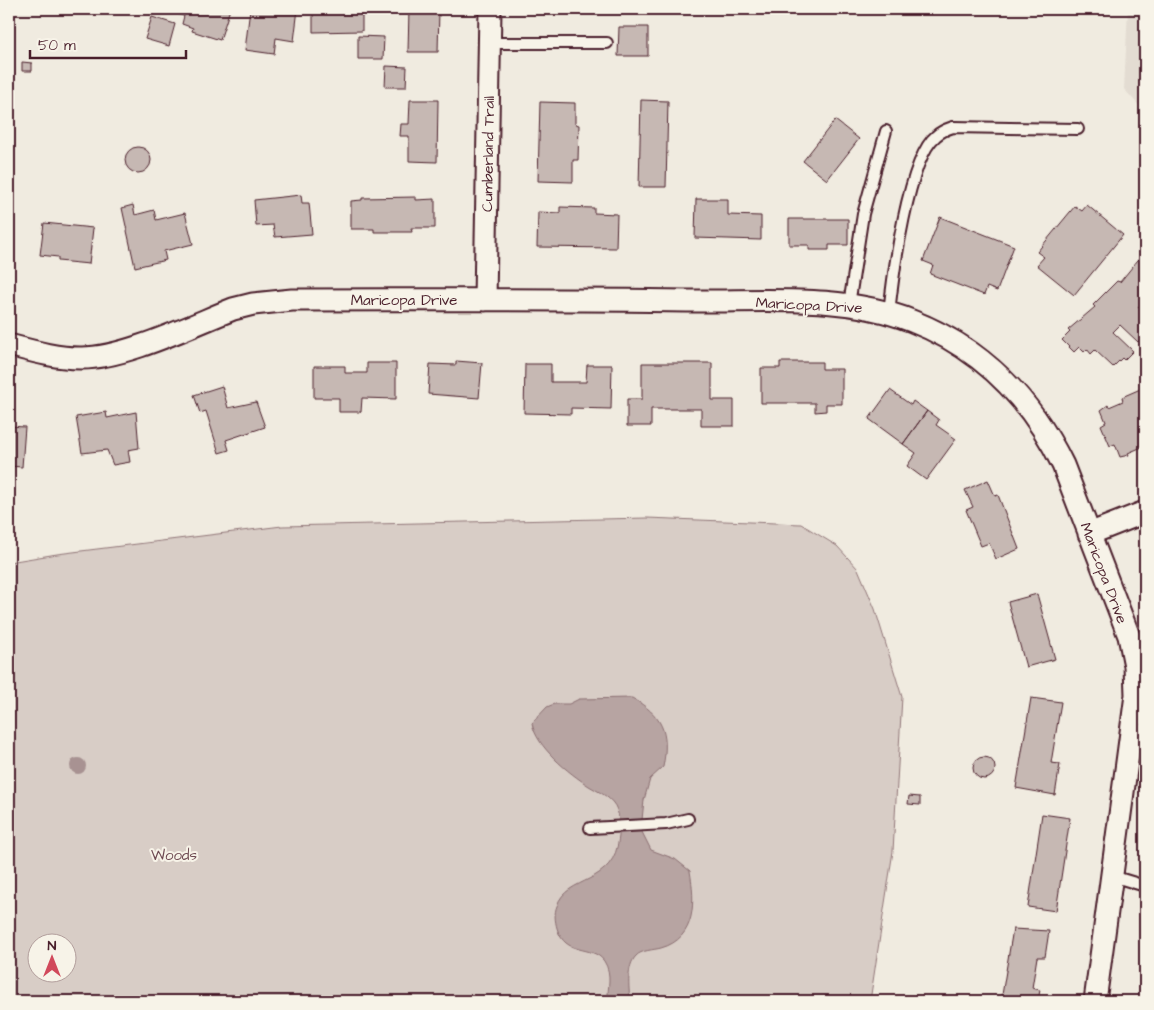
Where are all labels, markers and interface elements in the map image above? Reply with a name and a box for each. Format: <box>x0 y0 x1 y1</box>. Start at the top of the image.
scale bar <box>30 28 186 60</box>
text: 50 m <box>38 35 76 56</box>
street label: Cumberland Trail <box>477 96 500 212</box>
street label: Maricopa Drive <box>351 290 457 311</box>
street label: Maricopa Drive <box>755 292 863 319</box>
street label: Maricopa Drive <box>1075 520 1132 627</box>
park label: Woods <box>151 845 198 866</box>
north arrow <box>28 932 78 982</box>
text: N <box>48 936 57 956</box>

